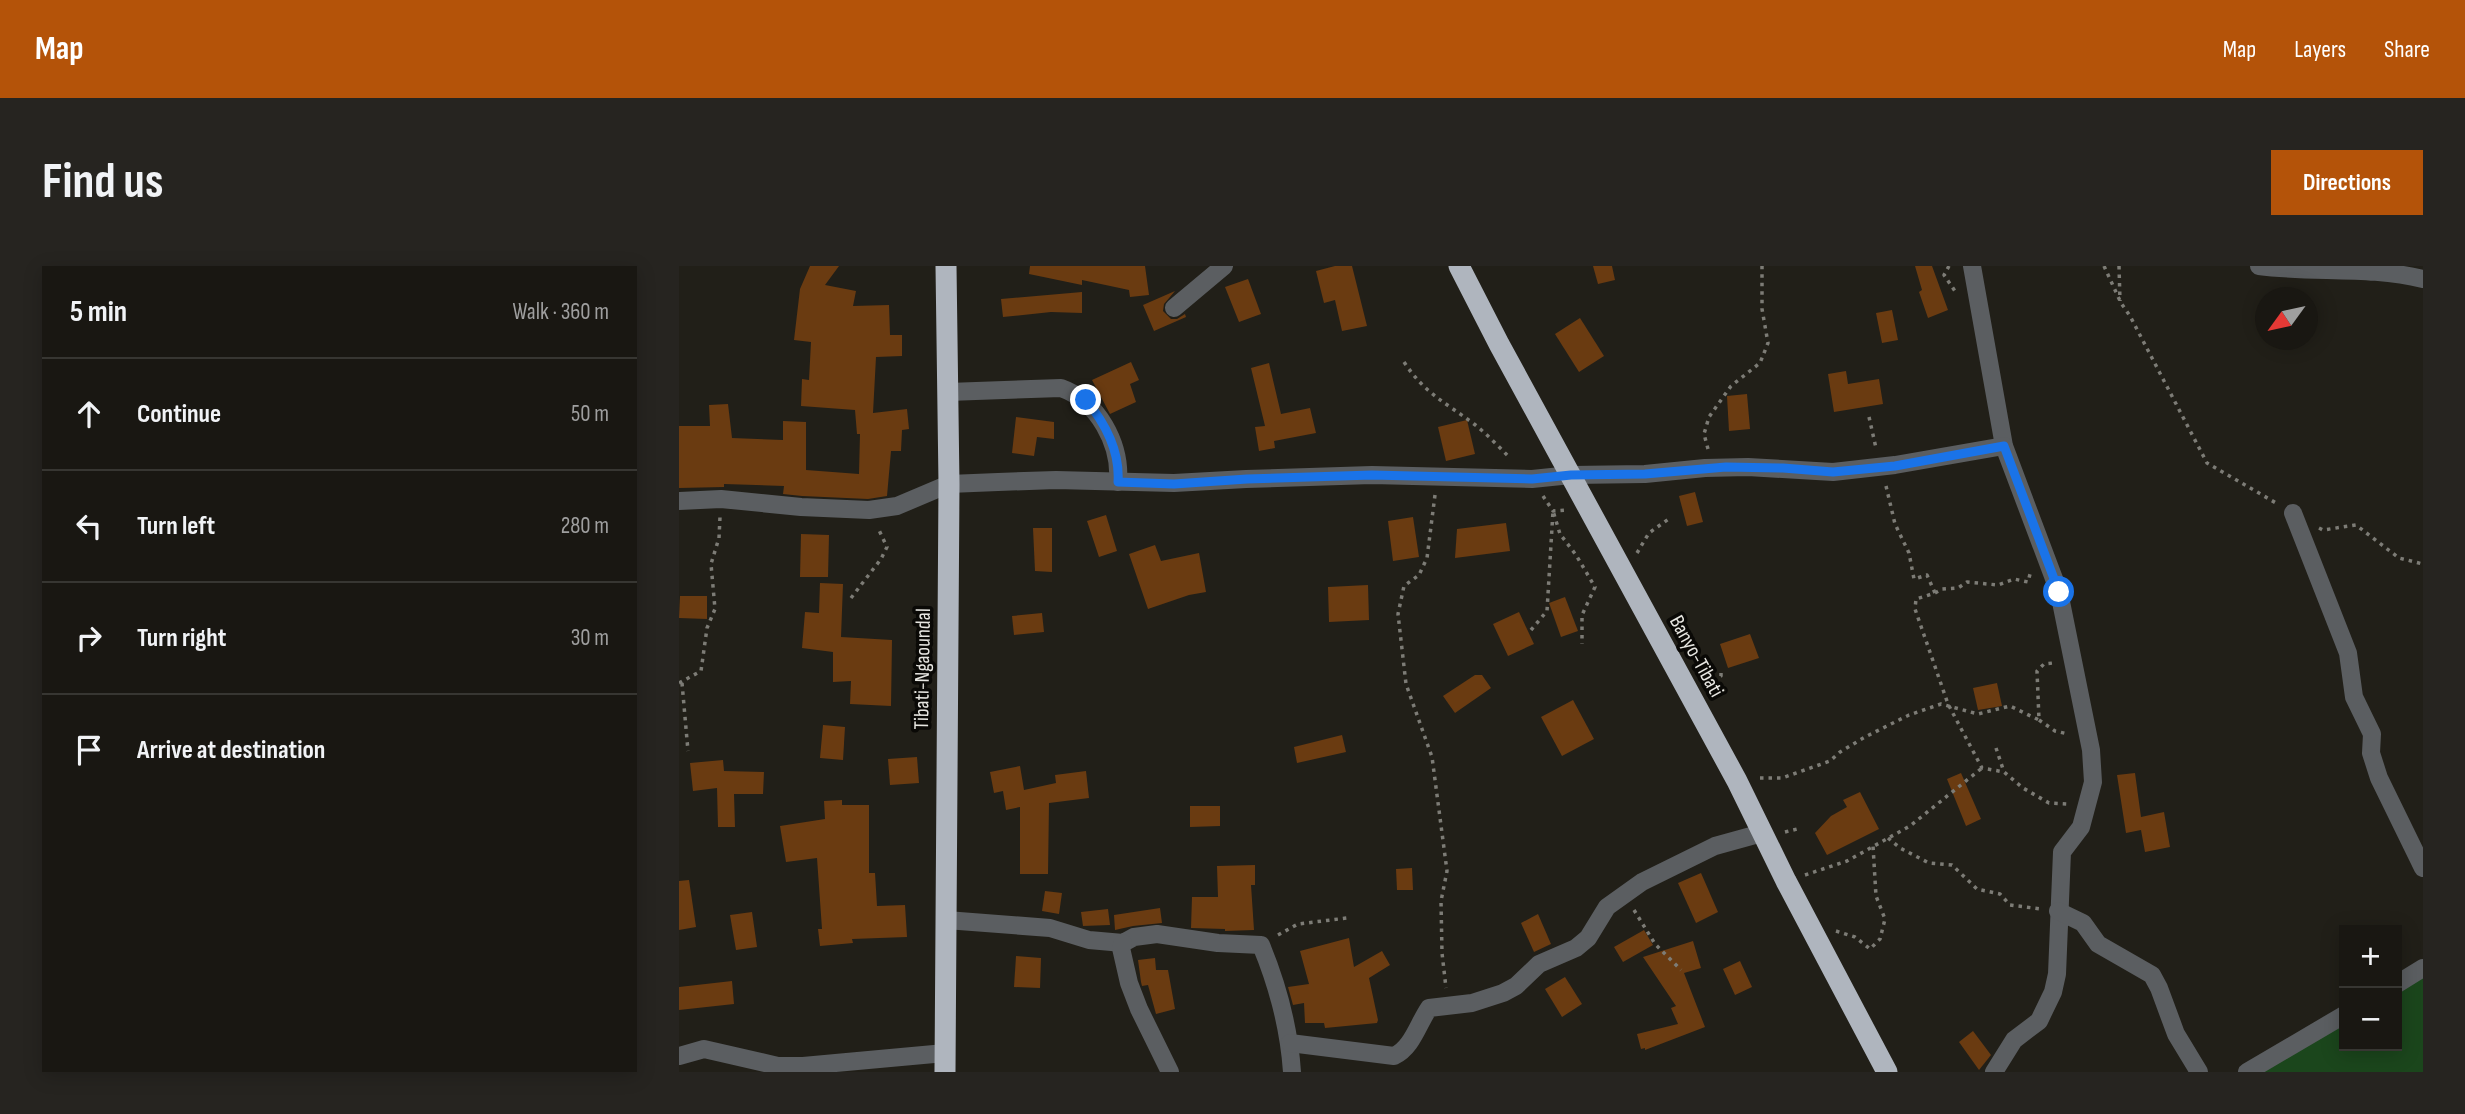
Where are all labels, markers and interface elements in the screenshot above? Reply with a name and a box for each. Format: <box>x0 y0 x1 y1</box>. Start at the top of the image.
text: Map <box>35 29 84 69</box>
text: Map <box>2223 35 2256 64</box>
text: Layers <box>2294 35 2346 64</box>
text: Share <box>2384 35 2430 64</box>
button: Directions <box>2271 150 2423 215</box>
text: Find us <box>42 153 164 212</box>
north arrow <box>2255 287 2318 350</box>
text: 5 min <box>70 294 127 330</box>
text: Walk · 360 m <box>512 298 609 326</box>
route end <box>1070 384 1101 415</box>
icon: ahead <box>70 395 108 433</box>
text: Continue <box>137 399 221 430</box>
text: 50 m <box>571 400 609 428</box>
icon: left <box>70 507 108 545</box>
text: Turn left <box>137 511 215 542</box>
text: 280 m <box>561 512 609 540</box>
route start <box>2043 576 2074 607</box>
street label: Tibati-Ngaoundal <box>909 608 936 730</box>
street label: Banyo-Tibati <box>1664 611 1729 701</box>
icon: right <box>70 619 108 657</box>
text: Turn right <box>137 623 226 654</box>
text: 30 m <box>571 624 609 652</box>
icon: arrive <box>70 731 108 769</box>
text: Arrive at destination <box>137 735 325 766</box>
map controls <box>2339 925 2402 1051</box>
button: + <box>2339 925 2402 988</box>
button: − <box>2339 988 2402 1051</box>

